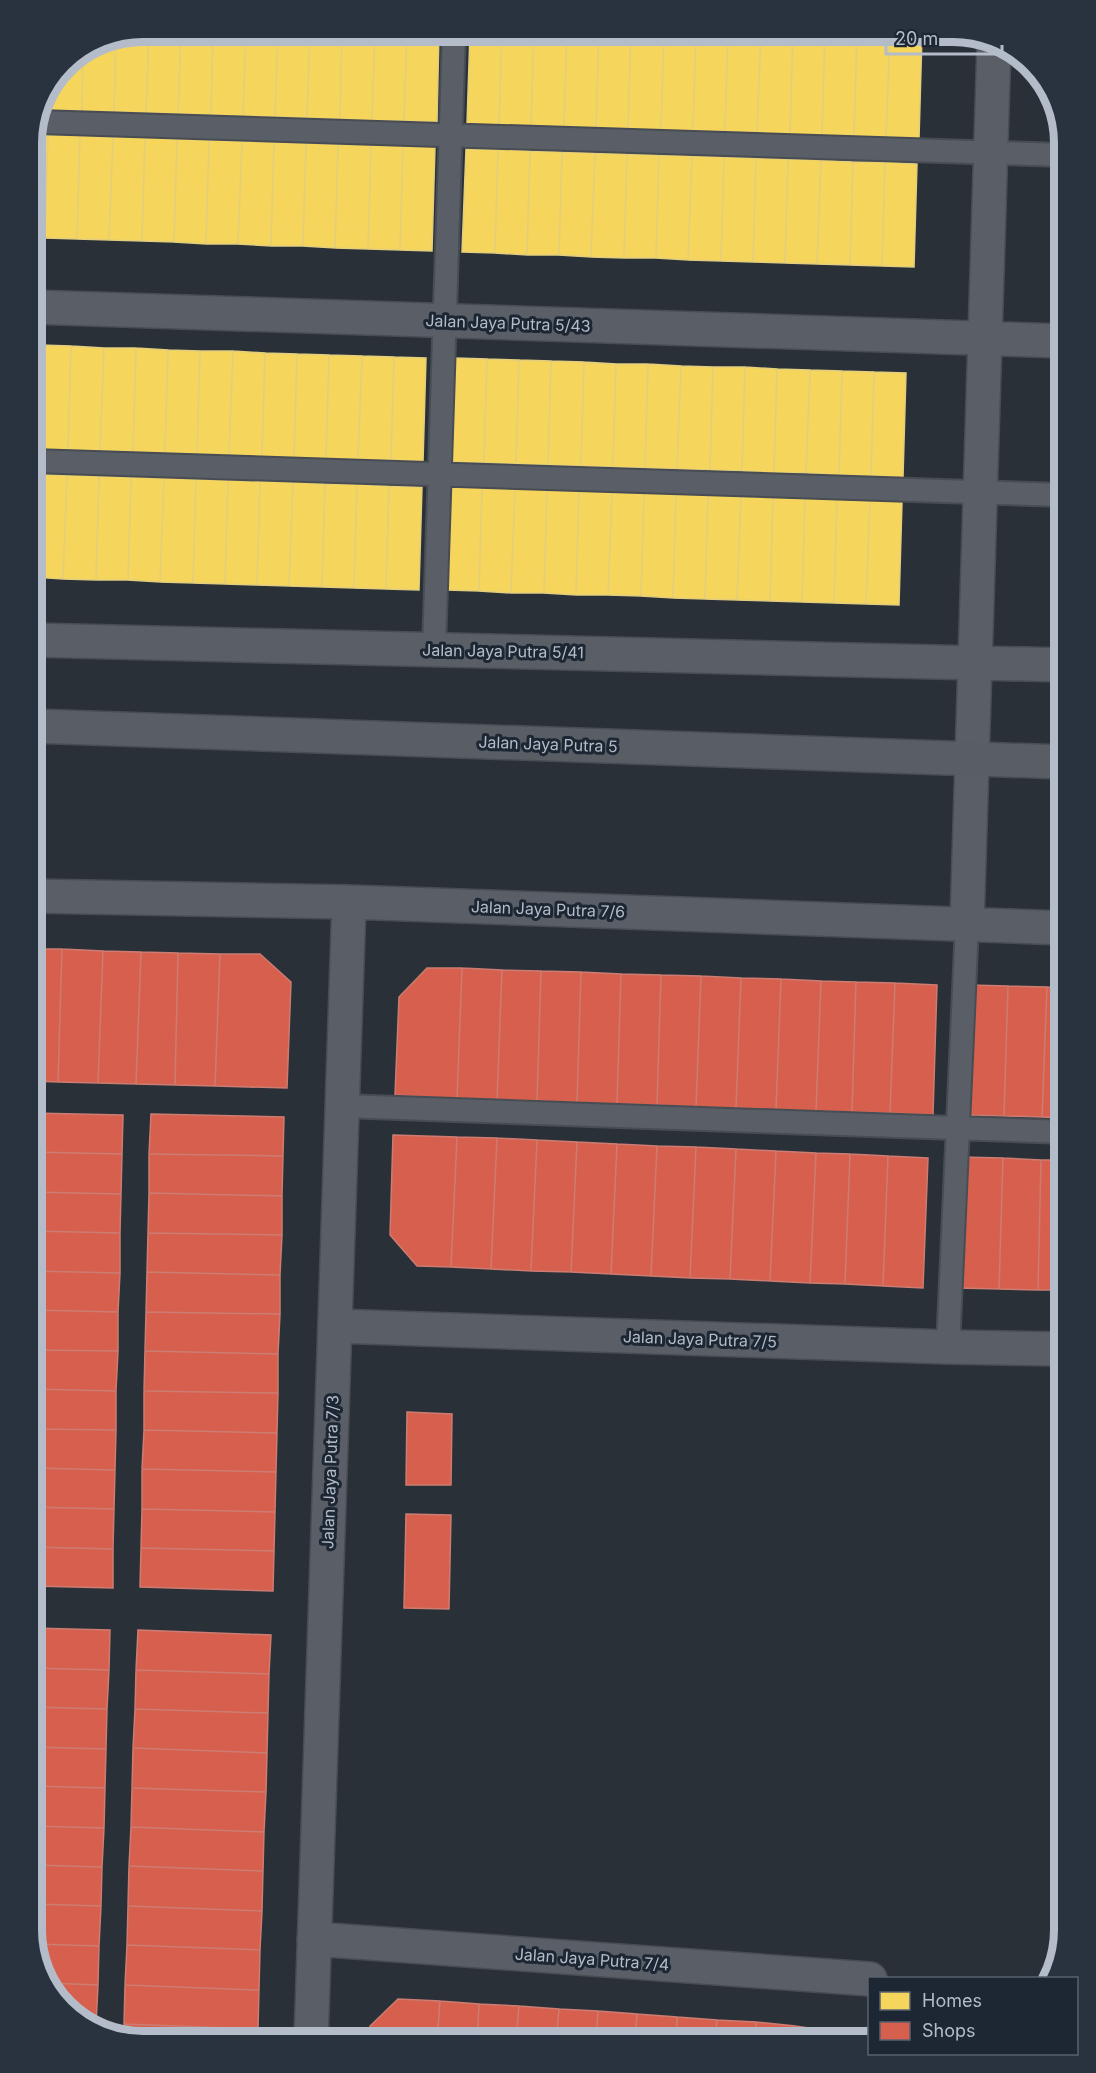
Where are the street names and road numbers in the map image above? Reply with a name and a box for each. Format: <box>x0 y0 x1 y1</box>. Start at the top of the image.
street label: Jalan Jaya Putra 5/43 <box>425 310 591 336</box>
street label: Jalan Jaya Putra 5/41 <box>422 640 584 662</box>
street label: Jalan Jaya Putra 5 <box>478 732 618 756</box>
street label: Jalan Jaya Putra 7/6 <box>471 896 625 922</box>
street label: Jalan Jaya Putra 7/5 <box>623 1326 777 1352</box>
street label: Jalan Jaya Putra 7/3 <box>317 1395 343 1549</box>
street label: Jalan Jaya Putra 7/4 <box>514 1944 670 1974</box>

